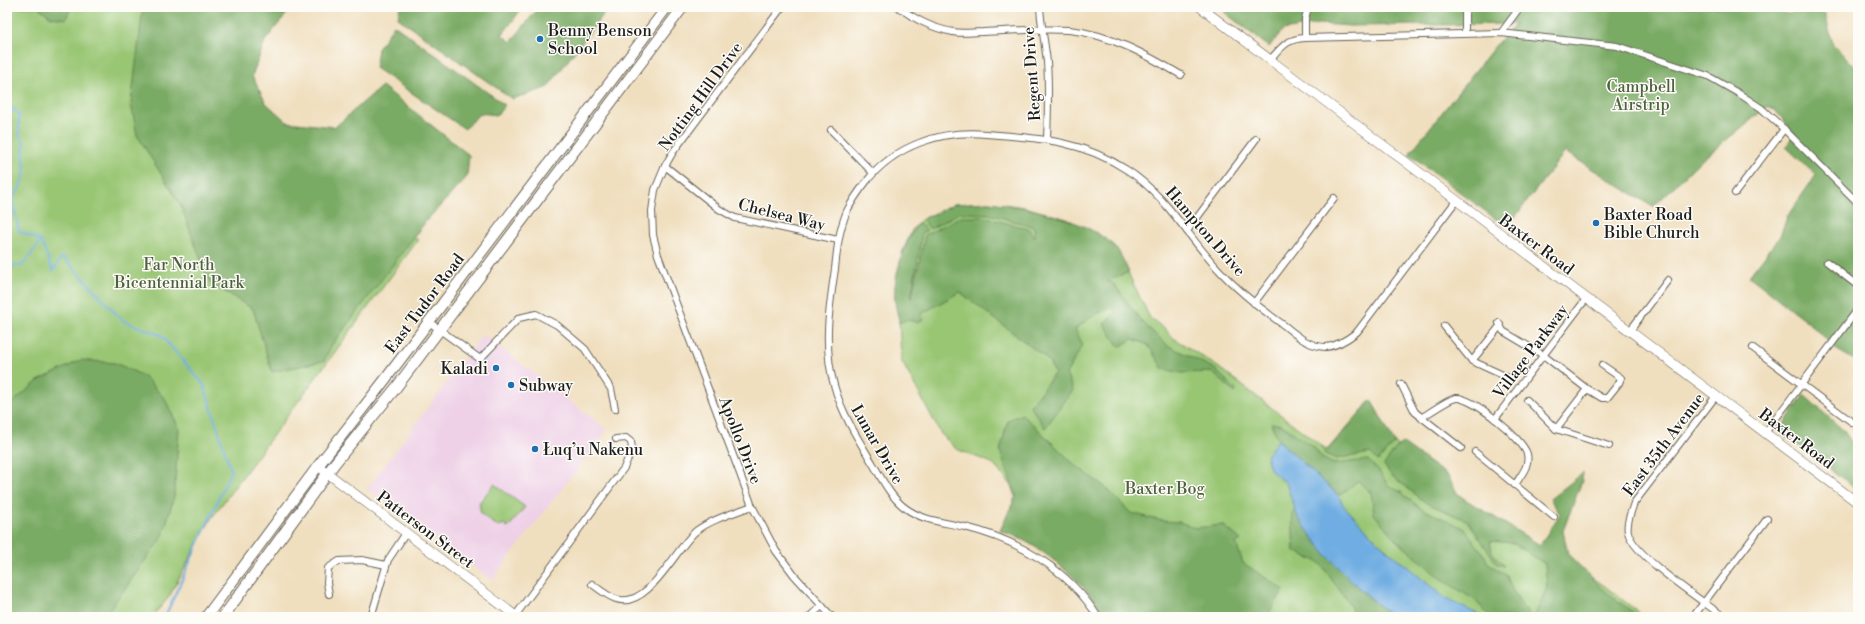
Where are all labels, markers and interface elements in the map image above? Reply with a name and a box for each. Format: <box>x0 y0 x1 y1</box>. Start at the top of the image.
place label: Benny Benson School <box>547 21 652 59</box>
street label: Regent Drive <box>1019 26 1045 122</box>
marker: Benny Benson School <box>535 34 545 44</box>
street label: Notting Hill Drive <box>655 38 747 155</box>
park label: Campbell Airstrip <box>1607 77 1676 115</box>
street label: Hampton Drive <box>1161 183 1250 281</box>
street label: Chelsea Way <box>736 194 828 235</box>
place label: Baxter Road Bible Church <box>1603 205 1700 243</box>
street label: Baxter Road <box>1494 210 1578 279</box>
marker: Baxter Road Bible Church <box>1591 218 1601 228</box>
street label: East Tudor Road <box>381 250 469 357</box>
park label: Far North Bicentennial Park <box>113 255 245 293</box>
street label: Village Parkway <box>1488 300 1573 404</box>
place label: Kaladi <box>440 359 488 379</box>
marker: Kaladi <box>491 363 501 373</box>
place label: Subway <box>519 376 573 396</box>
marker: Subway <box>506 380 516 390</box>
street label: East 35th Avenue <box>1618 389 1709 500</box>
street label: Apollo Drive <box>714 393 766 487</box>
street label: Lunar Drive <box>846 401 908 488</box>
street label: Baxter Road <box>1754 404 1838 473</box>
place label: Łuq’u Nakenu <box>543 440 643 460</box>
marker: Łuq’u Nakenu <box>530 444 540 454</box>
park label: Baxter Bog <box>1124 479 1206 499</box>
street label: Patterson Street <box>373 487 478 573</box>

